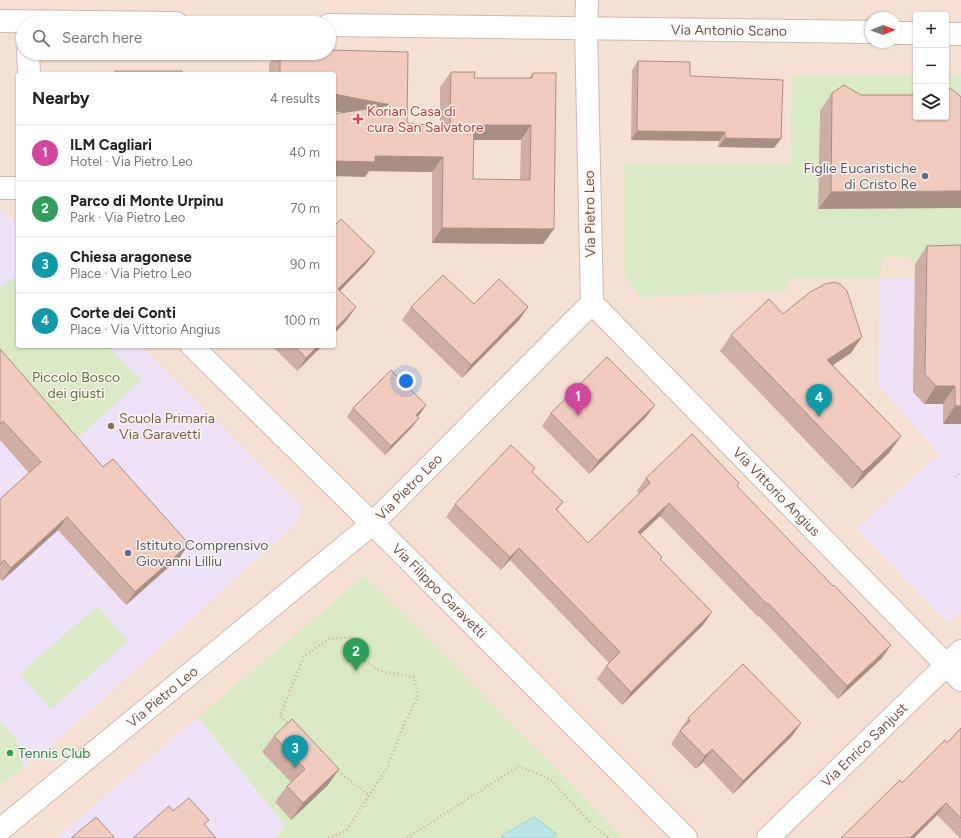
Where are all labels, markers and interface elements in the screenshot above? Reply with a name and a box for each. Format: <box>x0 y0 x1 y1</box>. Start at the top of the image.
north arrow <box>865 12 901 48</box>
map controls <box>913 12 949 120</box>
button: + <box>913 12 949 48</box>
search box <box>16 16 336 60</box>
street label: Via Antonio Scano <box>671 21 787 39</box>
icon: search <box>30 27 52 49</box>
text: Search here <box>62 29 142 47</box>
button: − <box>913 48 949 84</box>
button: layers <box>913 84 949 120</box>
text: Nearby <box>32 88 90 108</box>
text: 4 results <box>270 91 320 106</box>
place label: Korian Casa di cura San Salvatore <box>367 103 484 136</box>
marker: Korian Casa di cura San Salvatore <box>352 113 364 125</box>
text: ILM Cagliari <box>70 136 152 154</box>
text: 1 <box>42 145 48 160</box>
text: 40 m <box>289 145 320 160</box>
text: Hotel · Via Pietro Leo <box>70 154 193 169</box>
place label: Figlie Eucaristiche di Cristo Re <box>804 160 917 193</box>
street label: Via Pietro Leo <box>581 170 599 258</box>
marker: Figlie Eucaristiche di Cristo Re <box>920 171 930 181</box>
text: Parco di Monte Urpinu <box>70 192 224 210</box>
text: 2 <box>41 201 49 216</box>
text: 70 m <box>290 201 320 216</box>
text: Park · Via Pietro Leo <box>70 210 185 225</box>
text: Chiesa aragonese <box>70 248 192 266</box>
text: 3 <box>41 257 49 272</box>
text: 90 m <box>290 257 320 272</box>
text: Place · Via Pietro Leo <box>70 266 192 281</box>
text: Corte dei Conti <box>70 304 176 322</box>
text: 4 <box>41 313 49 328</box>
text: 100 m <box>284 313 320 328</box>
text: Place · Via Vittorio Angius <box>70 322 220 337</box>
park label: Piccolo Bosco dei giusti <box>32 369 120 402</box>
your location <box>396 371 416 391</box>
pin: 1 <box>565 383 591 416</box>
pin: 4 <box>806 384 832 417</box>
place label: Scuola Primaria Via Garavetti <box>119 410 215 443</box>
marker: Scuola Primaria Via Garavetti <box>106 421 116 431</box>
street label: Via Vittorio Angius <box>729 444 824 540</box>
street label: Via Pietro Leo <box>372 450 446 524</box>
place label: Istituto Comprensivo Giovanni Lilliu <box>136 537 268 570</box>
street label: Via Filippo Garavetti <box>389 540 490 642</box>
marker: Istituto Comprensivo Giovanni Lilliu <box>123 548 133 558</box>
pin: 2 <box>343 638 369 671</box>
street label: Via Pietro Leo <box>123 662 201 731</box>
street label: Via Enrico Sanjust <box>817 699 911 790</box>
pin: 3 <box>282 735 308 768</box>
place label: Tennis Club <box>18 745 91 762</box>
marker: Tennis Club <box>5 748 15 758</box>

